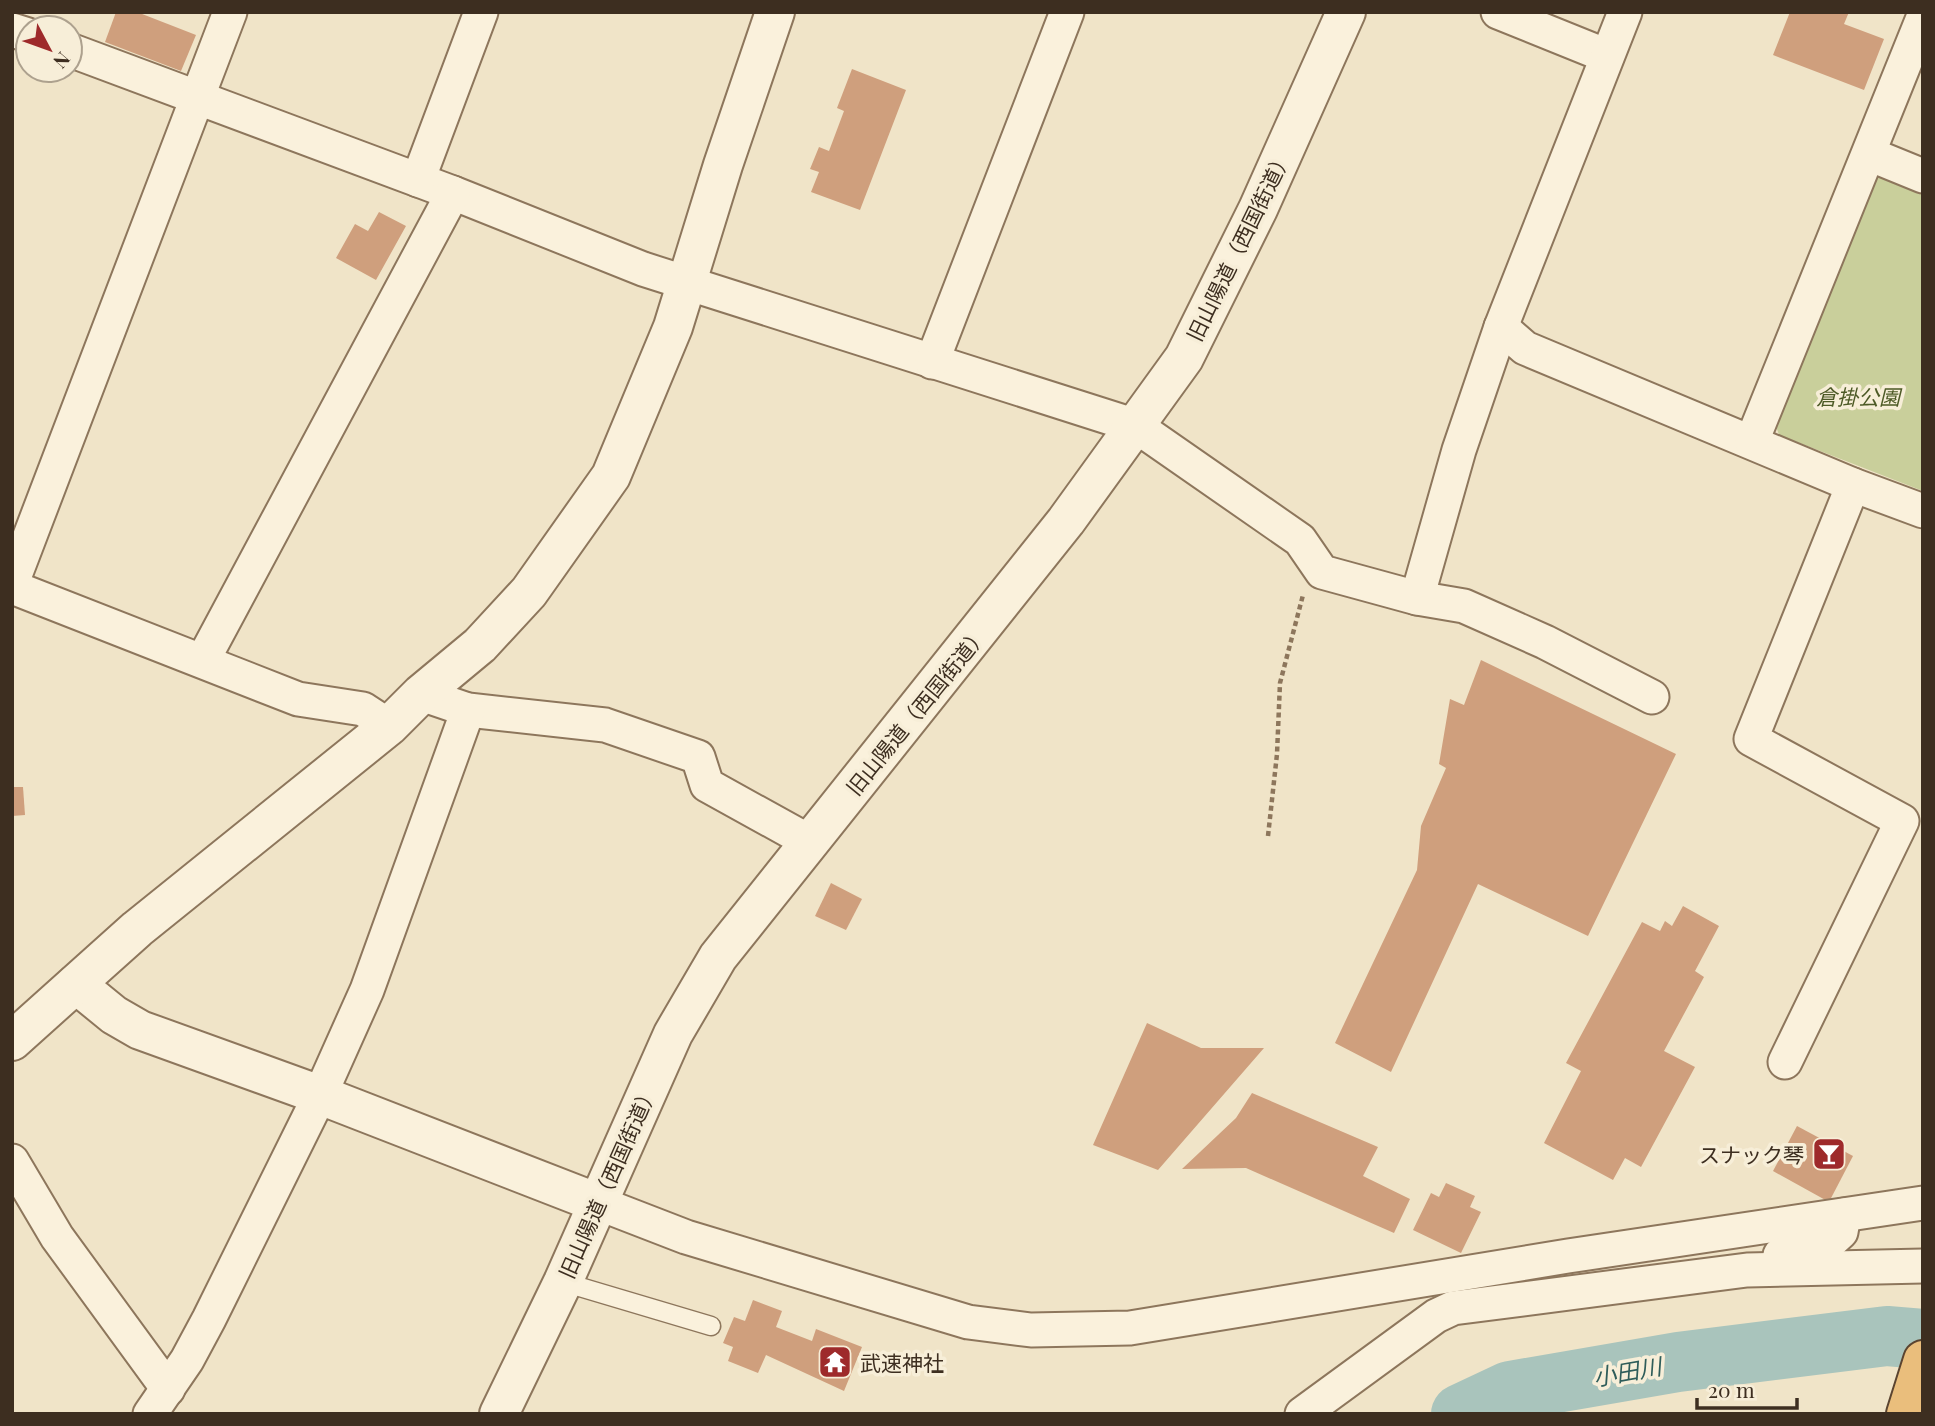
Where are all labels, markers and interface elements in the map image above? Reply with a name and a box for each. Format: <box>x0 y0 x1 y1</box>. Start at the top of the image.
north arrow <box>14 14 84 84</box>
text: N <box>48 47 77 75</box>
street label: 旧山陽道（西国街道） <box>1179 144 1297 346</box>
park label: 倉掛公園 <box>1816 382 1903 410</box>
street label: 旧山陽道（西国街道） <box>839 620 993 800</box>
street label: 旧山陽道（西国街道） <box>552 1079 662 1283</box>
bar icon: スナック琴 <box>1810 1135 1848 1173</box>
place label: スナック琴 <box>1699 1140 1804 1168</box>
temple icon: 武速神社 <box>816 1343 854 1381</box>
place label: 武速神社 <box>860 1348 944 1376</box>
water label: 小田川 <box>1590 1349 1667 1392</box>
scale bar <box>1697 1366 1797 1410</box>
text: 20 m <box>1708 1375 1755 1403</box>

